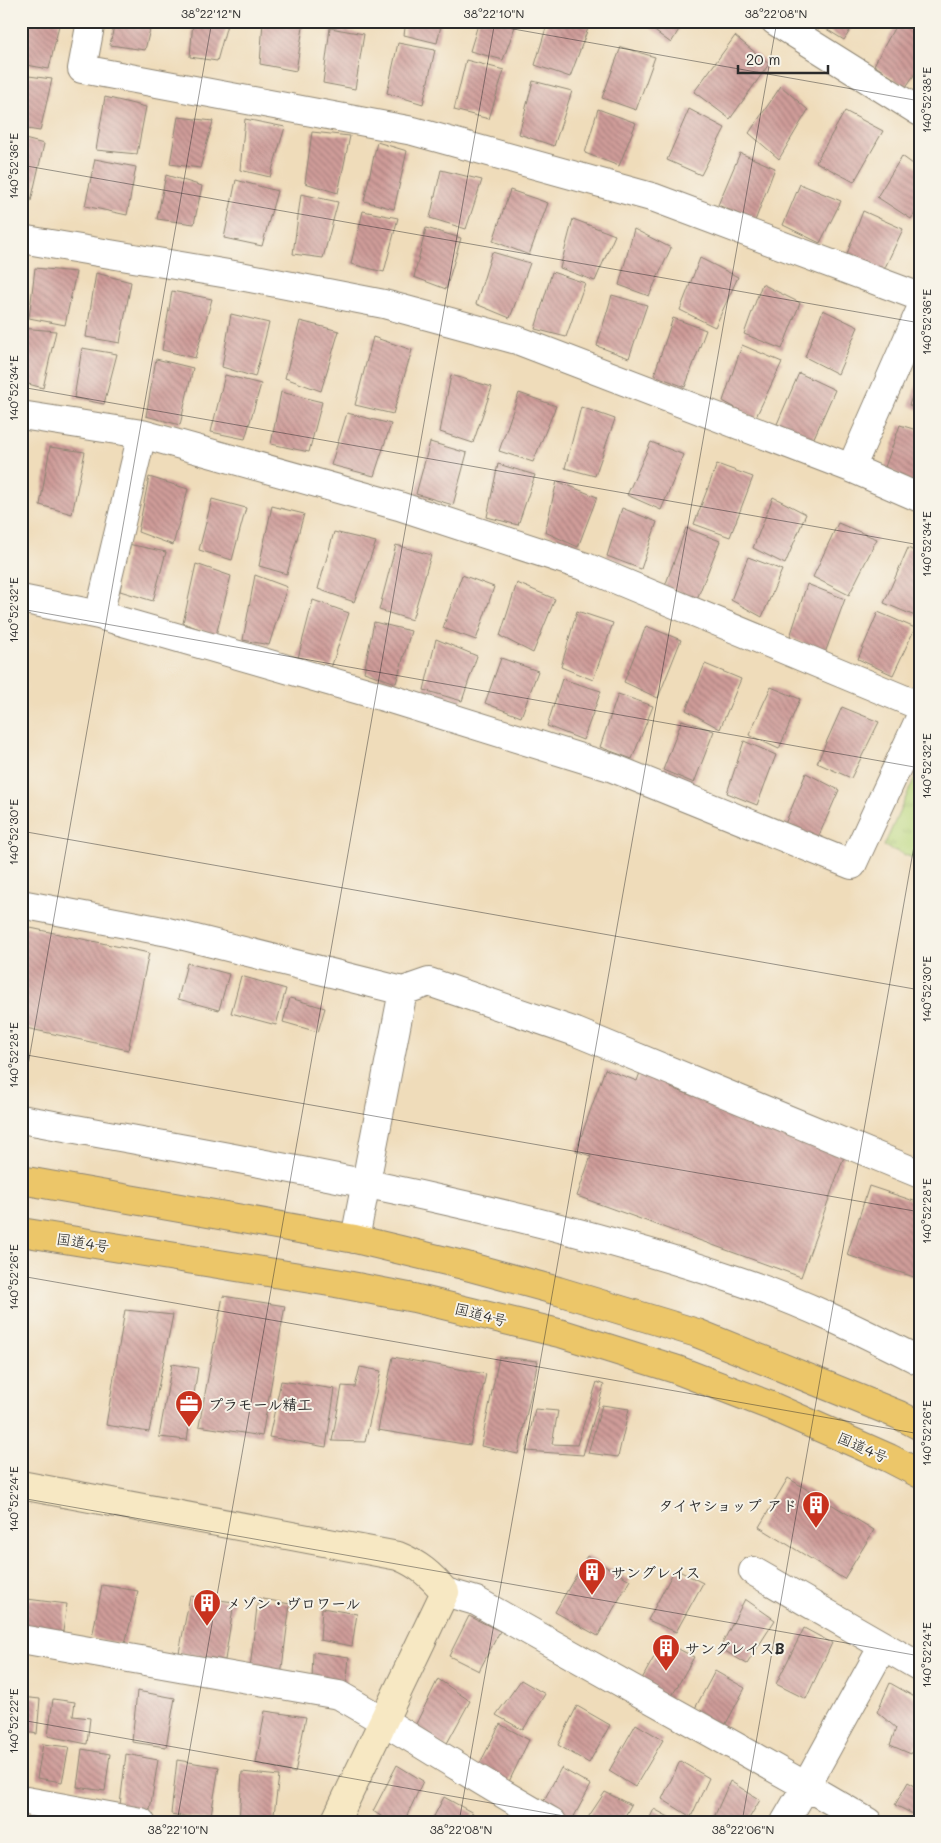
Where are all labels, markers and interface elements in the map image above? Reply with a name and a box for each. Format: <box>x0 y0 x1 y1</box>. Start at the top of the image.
text: 38°22'12"N <box>181 5 241 21</box>
text: 38°22'10"N <box>464 5 524 21</box>
text: 38°22'08"N <box>745 5 807 21</box>
scale bar <box>738 42 828 74</box>
text: 20 m <box>746 49 780 69</box>
text: 140°52'38"E <box>918 67 934 133</box>
text: 140°52'36"E <box>5 133 21 199</box>
text: 140°52'36"E <box>918 289 934 355</box>
text: 140°52'34"E <box>5 355 21 421</box>
text: 140°52'34"E <box>918 511 934 577</box>
text: 140°52'32"E <box>5 577 21 643</box>
text: 140°52'32"E <box>918 733 934 799</box>
text: 140°52'30"E <box>5 799 21 865</box>
text: 140°52'30"E <box>918 956 934 1022</box>
text: 140°52'28"E <box>5 1022 21 1088</box>
text: 140°52'28"E <box>918 1178 934 1244</box>
street label: 国道4号 <box>55 1228 111 1256</box>
text: 140°52'26"E <box>5 1244 21 1310</box>
street label: 国道4号 <box>452 1298 510 1330</box>
office icon: プラモール精工 <box>174 1389 204 1428</box>
place label: プラモール精工 <box>208 1394 312 1414</box>
text: 140°52'26"E <box>918 1400 934 1466</box>
street label: 国道4号 <box>834 1427 892 1467</box>
text: 140°52'24"E <box>5 1466 21 1532</box>
building icon: タイヤショップ アド <box>801 1490 831 1529</box>
place label: タイヤショップ アド <box>658 1495 797 1515</box>
building icon: サングレイス <box>577 1557 607 1596</box>
place label: サングレイス <box>611 1562 700 1582</box>
building icon: メゾン・ヴロワール <box>192 1588 222 1627</box>
place label: メゾン・ヴロワール <box>226 1593 360 1613</box>
text: 140°52'24"E <box>918 1622 934 1688</box>
building icon: サングレイスB <box>651 1633 681 1672</box>
place label: サングレイスB <box>685 1638 785 1658</box>
text: 140°52'22"E <box>5 1688 21 1754</box>
text: 38°22'10"N <box>148 1821 208 1837</box>
text: 38°22'08"N <box>430 1821 492 1837</box>
text: 38°22'06"N <box>712 1821 774 1837</box>

